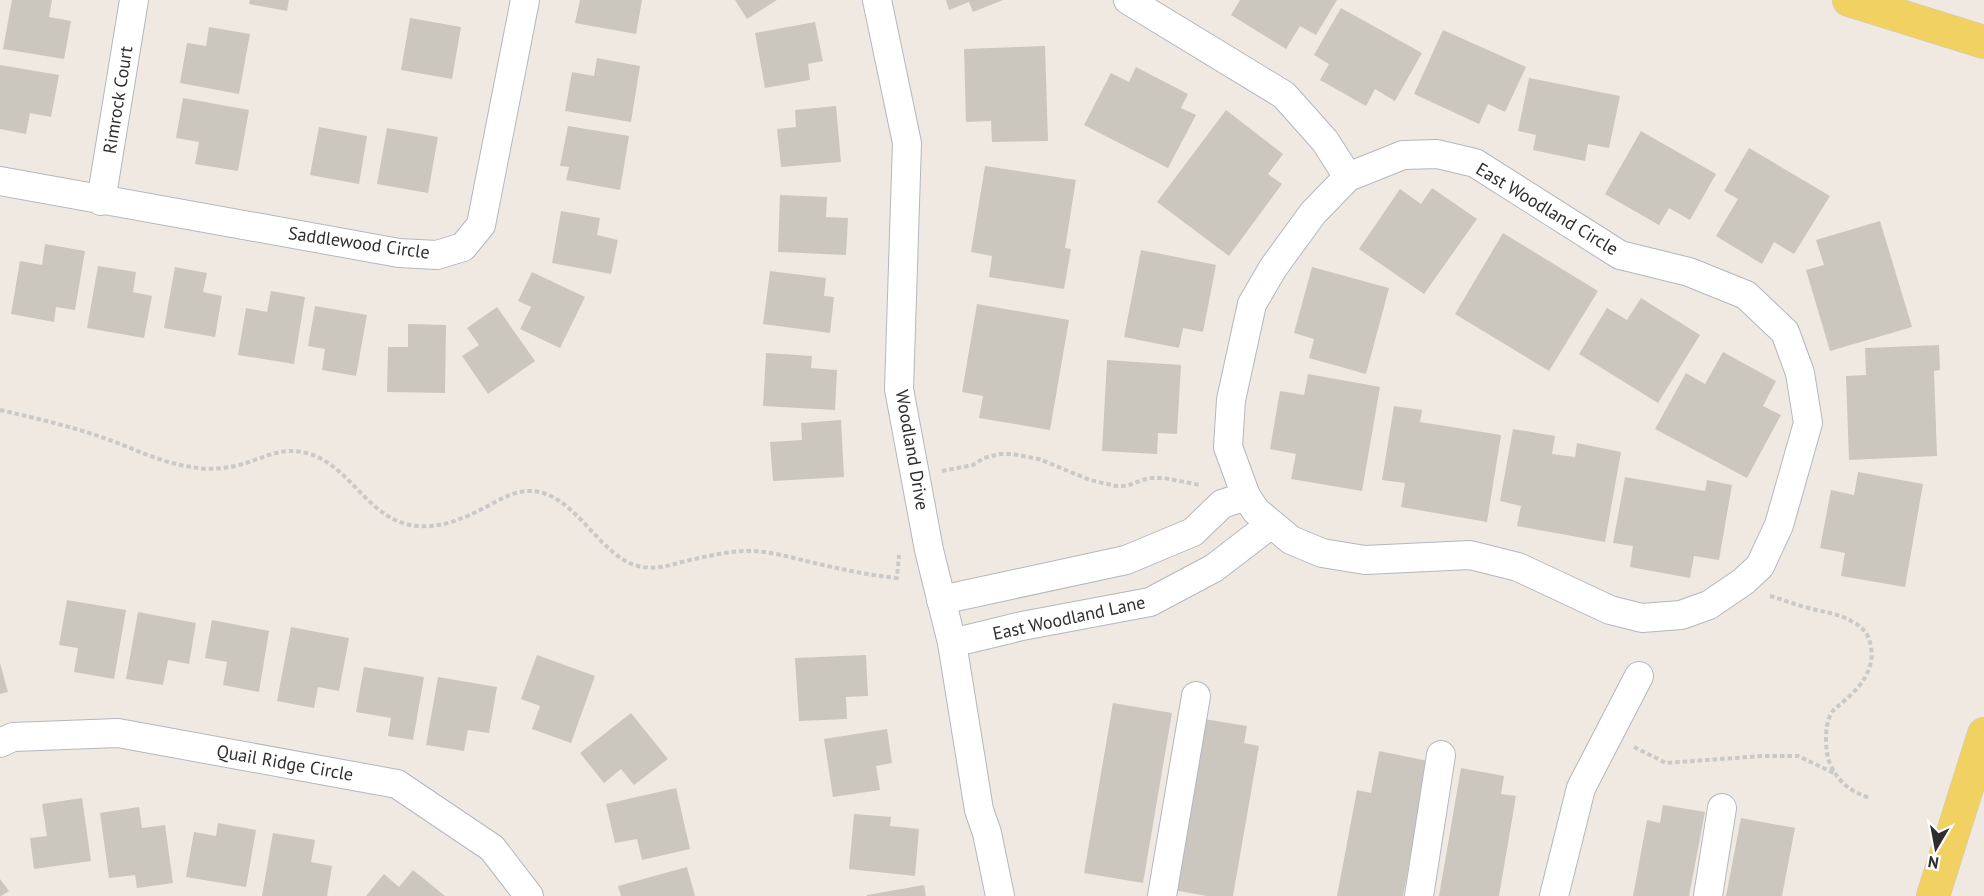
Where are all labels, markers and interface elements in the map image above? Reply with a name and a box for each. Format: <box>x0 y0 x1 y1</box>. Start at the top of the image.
street label: Rimrock Court <box>98 44 137 155</box>
street label: East Woodland Circle <box>1472 157 1623 260</box>
street label: Saddlewood Circle <box>287 221 431 264</box>
street label: Woodland Drive <box>891 388 934 512</box>
street label: East Woodland Lane <box>991 590 1147 645</box>
street label: Quail Ridge Circle <box>215 739 355 786</box>
north arrow <box>1906 818 1966 878</box>
text: N <box>1926 852 1940 874</box>

